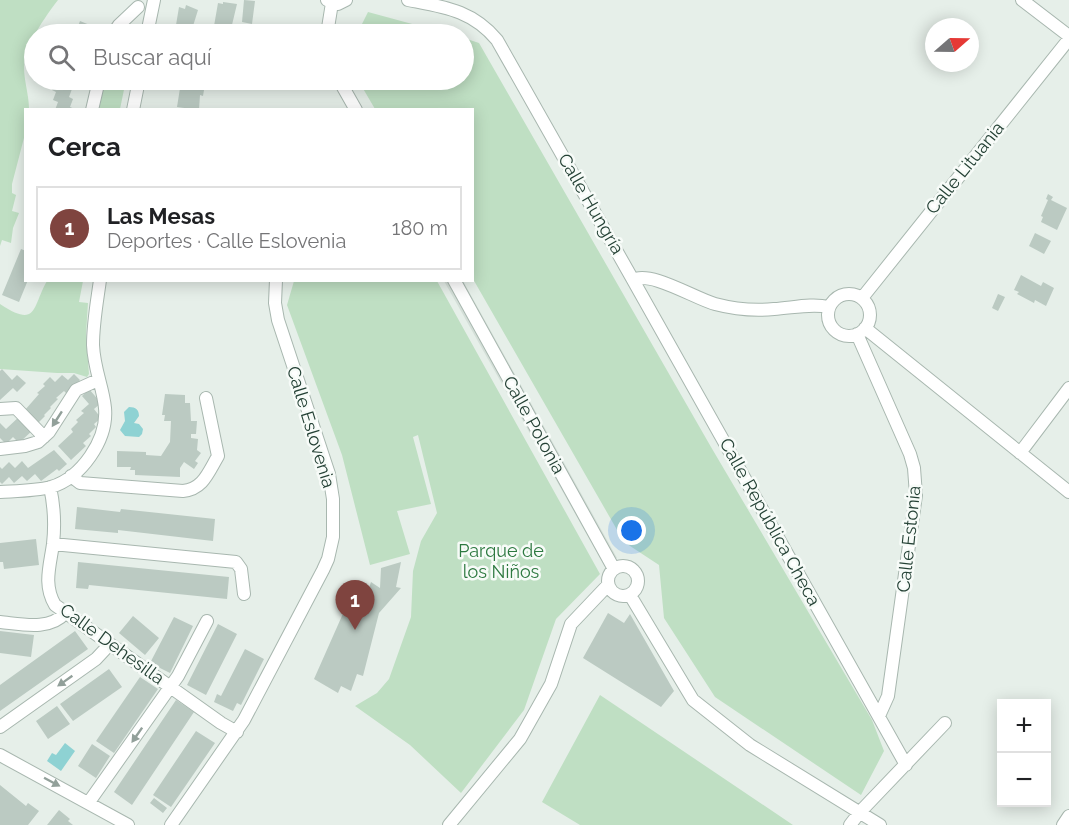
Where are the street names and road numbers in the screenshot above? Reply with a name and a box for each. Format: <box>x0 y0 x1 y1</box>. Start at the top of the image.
street label: Calle Lituania <box>921 117 1008 218</box>
street label: Calle Hungría <box>554 150 629 258</box>
street label: Calle Eslovenia <box>283 363 340 490</box>
street label: Calle Polonia <box>499 372 570 477</box>
street label: Calle República Checa <box>716 434 825 609</box>
street label: Calle Estonia <box>892 484 925 594</box>
street label: Calle Dehesilla <box>56 599 169 688</box>

